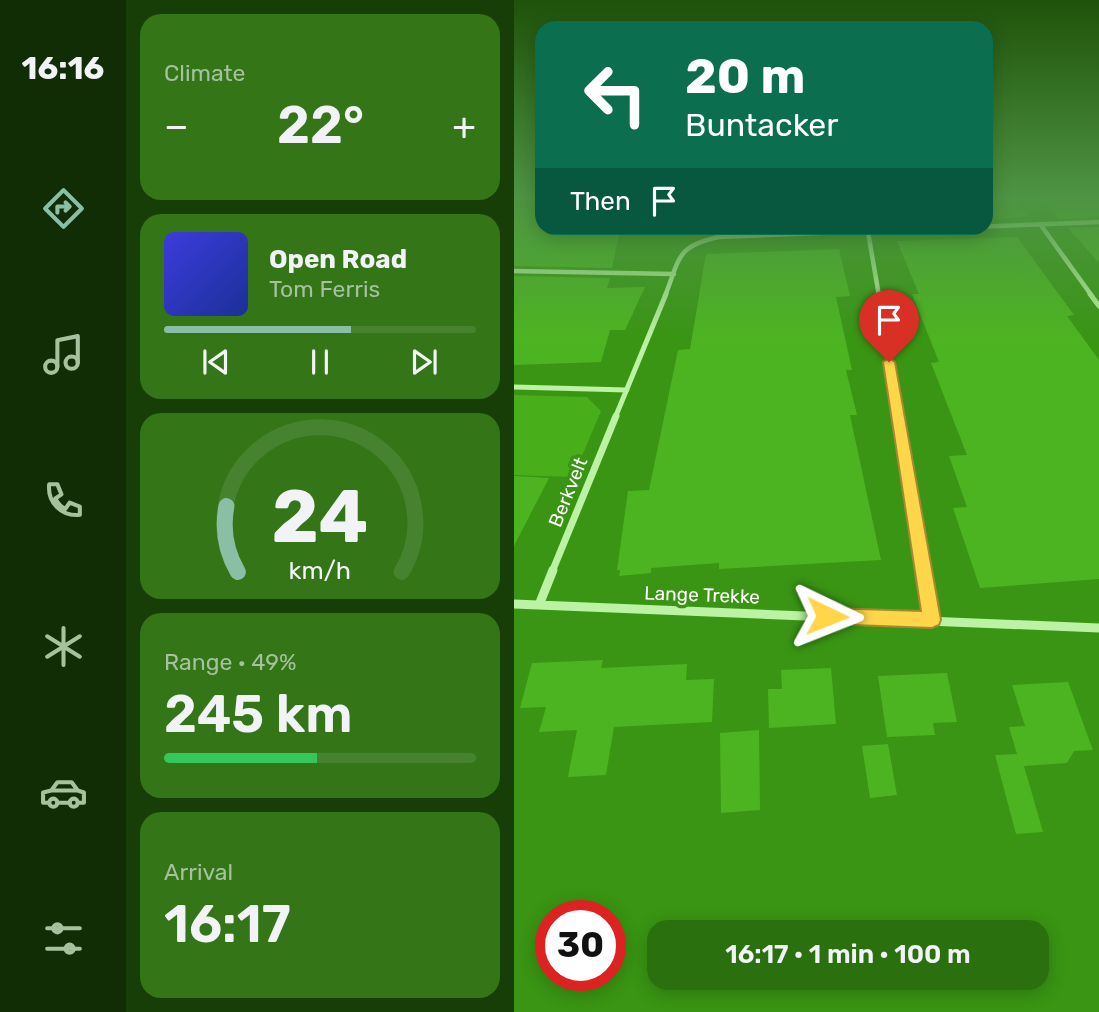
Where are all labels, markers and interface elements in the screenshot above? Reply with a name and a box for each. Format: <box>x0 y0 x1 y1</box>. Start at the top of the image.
text: 20 m <box>685 47 806 105</box>
text: 16:16 <box>22 49 104 87</box>
icon: left <box>570 49 661 140</box>
text: Climate <box>164 59 245 87</box>
text: 22° <box>277 94 364 156</box>
text: − <box>164 103 189 149</box>
text: + <box>452 103 476 149</box>
text: Buntacker <box>685 106 838 144</box>
icon: arrive <box>645 182 683 220</box>
icon: directions <box>39 184 88 233</box>
text: Then <box>570 186 631 217</box>
text: Open Road <box>269 244 407 275</box>
text: Tom Ferris <box>269 275 380 303</box>
pin <box>859 290 919 362</box>
icon: arrive <box>870 301 908 339</box>
icon: music <box>39 330 88 379</box>
icon: previous <box>197 343 235 381</box>
icon: pause <box>301 343 339 381</box>
icon: next <box>405 343 443 381</box>
street label: Berkvelt <box>544 453 593 530</box>
text: 24 <box>272 474 368 560</box>
icon: phone <box>39 476 88 525</box>
text: km/h <box>289 556 351 585</box>
position arrow <box>790 579 864 653</box>
street label: Lange Trekke <box>644 581 760 609</box>
icon: climate <box>39 622 88 671</box>
text: Range · 49% <box>164 648 296 676</box>
text: 245 km <box>164 683 352 745</box>
icon: car <box>39 768 88 817</box>
text: Arrival <box>164 858 233 886</box>
text: 16:17 <box>164 893 291 955</box>
speed limit sign: 30 <box>535 900 626 991</box>
icon: filters <box>39 914 88 963</box>
text: 16:17 · 1 min · 100 m <box>725 939 971 970</box>

